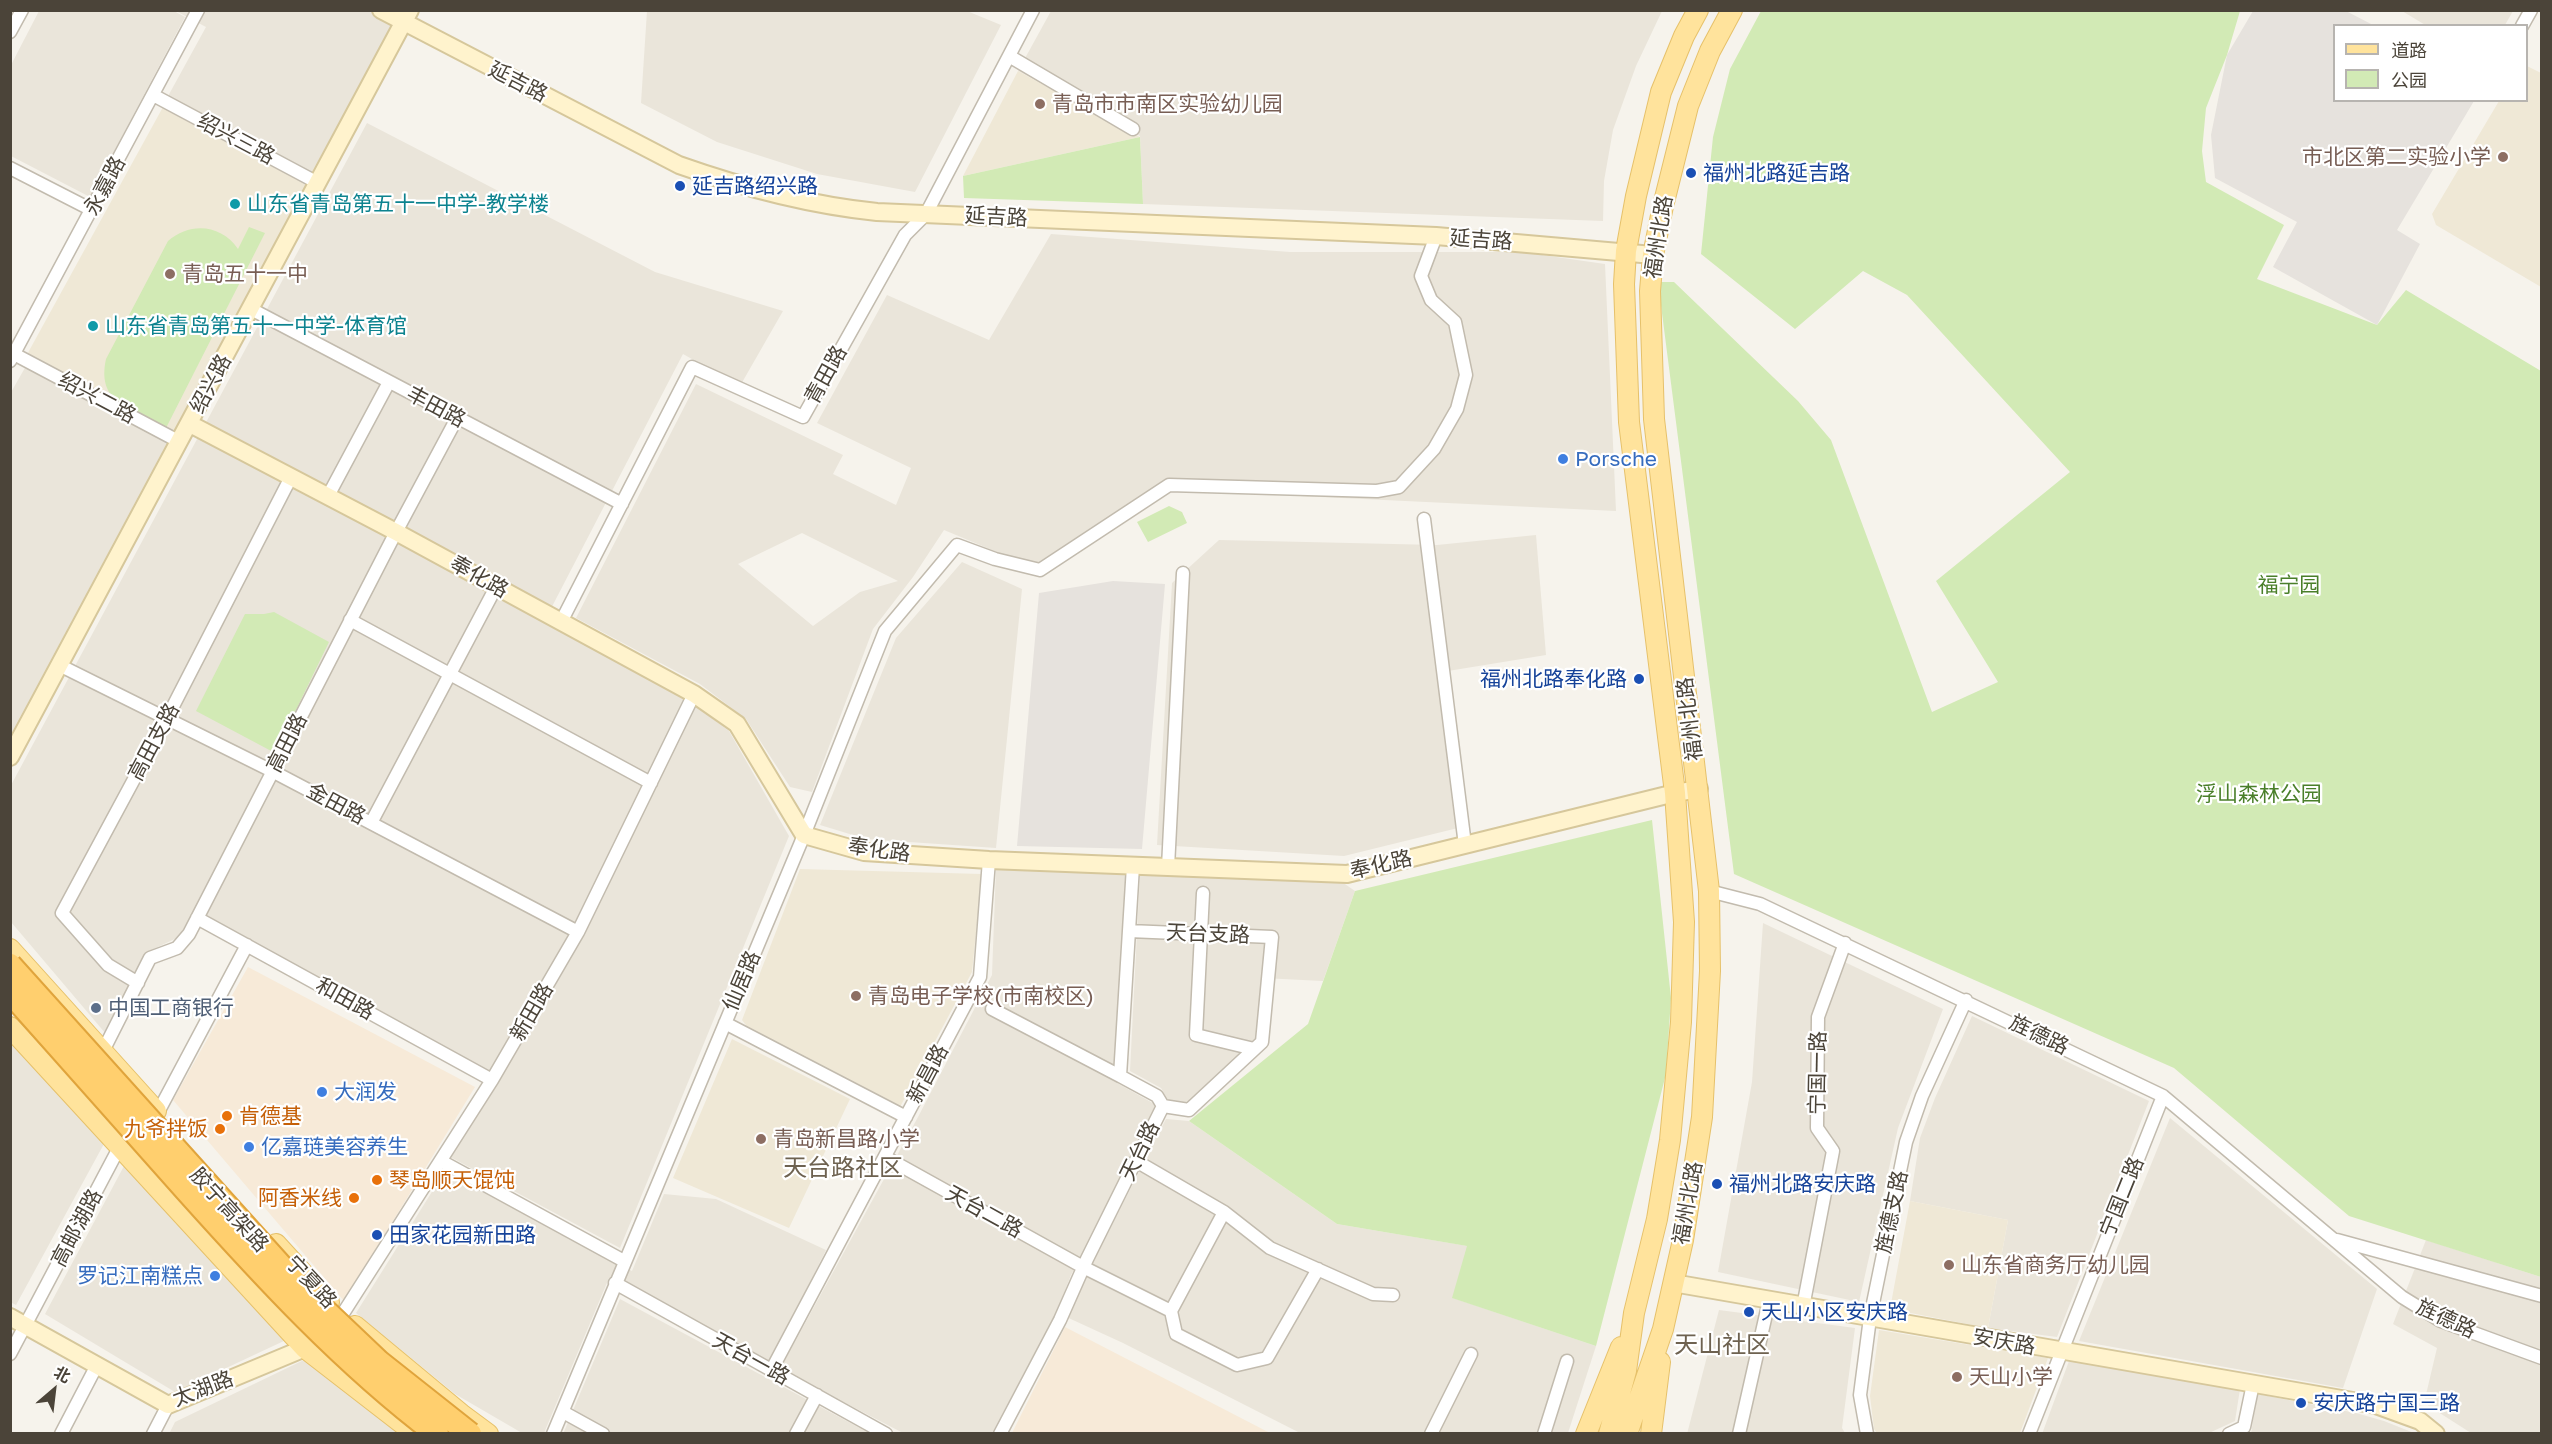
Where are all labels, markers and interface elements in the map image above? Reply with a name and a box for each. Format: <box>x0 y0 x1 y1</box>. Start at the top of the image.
legend <box>2333 24 2528 102</box>
text: 道路 <box>2391 39 2427 61</box>
street label: 延吉路 <box>484 56 552 108</box>
text: 公园 <box>2391 69 2427 91</box>
place label: 青岛市市南区实验幼儿园 <box>1052 91 1283 117</box>
marker: 青岛市市南区实验幼儿园 <box>1033 97 1047 111</box>
street label: 绍兴三路 <box>193 108 279 170</box>
place label: 市北区第二实验小学 <box>2302 144 2491 170</box>
marker: 市北区第二实验小学 <box>2496 150 2510 164</box>
street label: 永嘉路 <box>79 152 131 220</box>
place label: 福州北路延吉路 <box>1703 160 1850 186</box>
marker: 福州北路延吉路 <box>1684 166 1698 180</box>
place label: 延吉路绍兴路 <box>692 173 818 199</box>
marker: 延吉路绍兴路 <box>673 179 687 193</box>
place label: 山东省青岛第五十一中学-教学楼 <box>247 191 549 217</box>
street label: 福州北路 <box>1640 194 1678 280</box>
marker: 山东省青岛第五十一中学-教学楼 <box>228 197 242 211</box>
street label: 延吉路 <box>964 203 1028 231</box>
street label: 延吉路 <box>1449 225 1513 255</box>
place label: 青岛五十一中 <box>182 261 308 287</box>
marker: 青岛五十一中 <box>163 267 177 281</box>
place label: 山东省青岛第五十一中学-体育馆 <box>105 313 407 339</box>
marker: 山东省青岛第五十一中学-体育馆 <box>86 319 100 333</box>
street label: 青田路 <box>800 341 852 409</box>
street label: 绍兴路 <box>185 350 237 418</box>
street label: 绍兴二路 <box>54 367 140 429</box>
street label: 丰田路 <box>402 381 470 433</box>
place label: Porsche <box>1575 446 1657 472</box>
marker: Porsche <box>1556 452 1570 466</box>
street label: 奉化路 <box>445 551 513 603</box>
park label: 福宁园 <box>2258 572 2320 598</box>
place label: 福州北路奉化路 <box>1480 666 1627 692</box>
marker: 福州北路奉化路 <box>1632 672 1646 686</box>
street label: 福州北路 <box>1672 676 1708 762</box>
street label: 高田支路 <box>123 699 185 785</box>
street label: 高田路 <box>261 709 313 777</box>
street label: 金田路 <box>302 778 370 830</box>
park label: 浮山森林公园 <box>2196 781 2322 807</box>
street label: 奉化路 <box>846 833 912 867</box>
street label: 奉化路 <box>1347 846 1415 884</box>
street label: 天台支路 <box>1166 920 1250 948</box>
street label: 仙居路 <box>718 947 766 1015</box>
street label: 和田路 <box>311 973 379 1025</box>
street label: 新田路 <box>505 978 559 1046</box>
place label: 青岛电子学校(市南校区) <box>868 983 1094 1009</box>
marker: 青岛电子学校(市南校区) <box>849 989 863 1003</box>
place label: 中国工商银行 <box>108 995 234 1021</box>
marker: 中国工商银行 <box>89 1001 103 1015</box>
street label: 旌德路 <box>2005 1010 2073 1060</box>
street label: 宁国一路 <box>1805 1031 1831 1115</box>
street label: 新昌路 <box>902 1040 954 1108</box>
place label: 大润发 <box>334 1079 397 1105</box>
marker: 大润发 <box>315 1085 329 1099</box>
place label: 肯德基 <box>239 1103 302 1129</box>
marker: 肯德基 <box>220 1109 234 1123</box>
place label: 九爷拌饭 <box>124 1116 208 1142</box>
street label: 天台路 <box>1115 1117 1165 1185</box>
marker: 九爷拌饭 <box>213 1122 227 1136</box>
place label: 青岛新昌路小学 <box>773 1126 920 1152</box>
marker: 青岛新昌路小学 <box>754 1132 768 1146</box>
place label: 亿嘉琏美容养生 <box>261 1134 408 1160</box>
marker: 亿嘉琏美容养生 <box>242 1140 256 1154</box>
street label: 宁国二路 <box>2095 1153 2149 1241</box>
district label: 天台路社区 <box>783 1154 903 1182</box>
street label: 福州北路 <box>1668 1159 1708 1247</box>
street label: 胶宁高架路 <box>185 1163 273 1257</box>
place label: 琴岛顺天馄饨 <box>389 1167 515 1193</box>
street label: 旌德支路 <box>1871 1168 1913 1256</box>
place label: 福州北路安庆路 <box>1729 1171 1876 1197</box>
marker: 琴岛顺天馄饨 <box>370 1173 384 1187</box>
marker: 福州北路安庆路 <box>1710 1177 1724 1191</box>
street label: 天台二路 <box>941 1181 1027 1243</box>
street label: 高邮湖路 <box>46 1185 108 1271</box>
place label: 阿香米线 <box>258 1185 342 1211</box>
marker: 阿香米线 <box>347 1191 361 1205</box>
place label: 田家花园新田路 <box>389 1222 536 1248</box>
marker: 田家花园新田路 <box>370 1228 384 1242</box>
street label: 宁夏路 <box>280 1250 342 1314</box>
place label: 山东省商务厅幼儿园 <box>1961 1252 2150 1278</box>
marker: 山东省商务厅幼儿园 <box>1942 1258 1956 1272</box>
place label: 罗记江南糕点 <box>77 1263 203 1289</box>
marker: 罗记江南糕点 <box>208 1269 222 1283</box>
street label: 旌德路 <box>2412 1294 2480 1344</box>
place label: 天山小区安庆路 <box>1761 1299 1908 1325</box>
marker: 天山小区安庆路 <box>1742 1305 1756 1319</box>
street label: 安庆路 <box>1971 1324 2037 1360</box>
street label: 天台一路 <box>708 1328 794 1390</box>
district label: 天山社区 <box>1674 1331 1770 1359</box>
north arrow <box>24 1360 84 1420</box>
text: 北 <box>51 1362 74 1387</box>
place label: 天山小学 <box>1969 1364 2053 1390</box>
street label: 太湖路 <box>169 1366 237 1412</box>
marker: 天山小学 <box>1950 1370 1964 1384</box>
place label: 安庆路宁国三路 <box>2313 1390 2460 1416</box>
marker: 安庆路宁国三路 <box>2294 1396 2308 1410</box>

